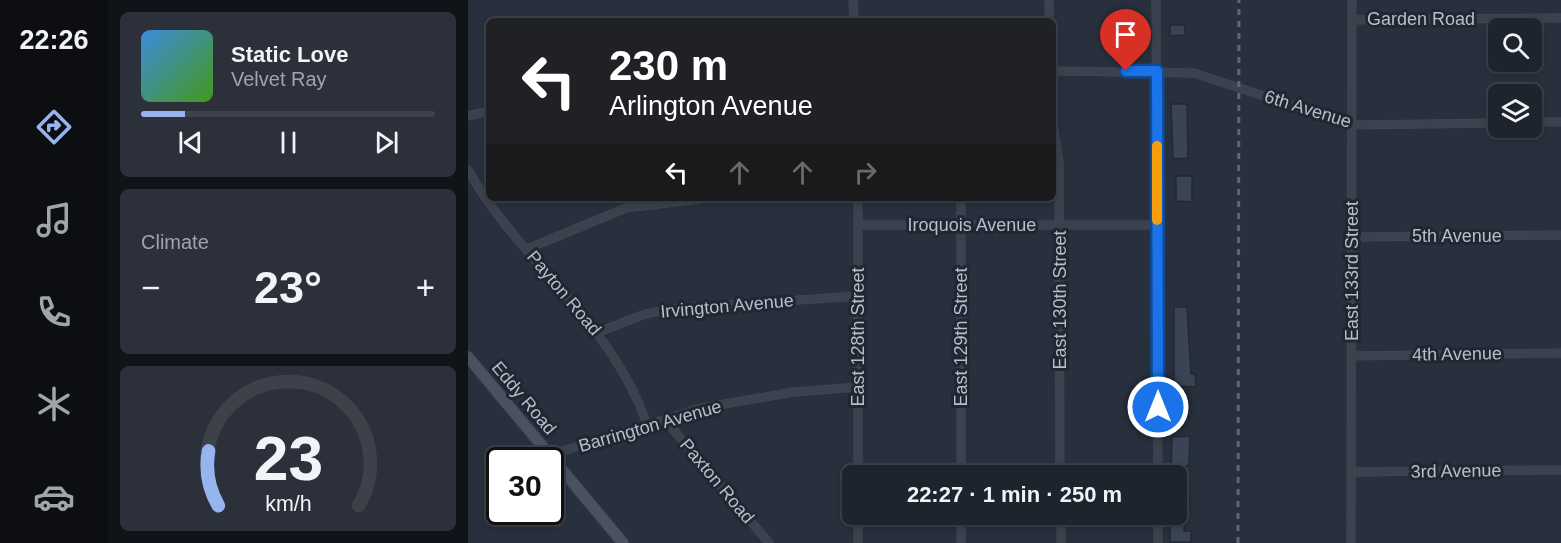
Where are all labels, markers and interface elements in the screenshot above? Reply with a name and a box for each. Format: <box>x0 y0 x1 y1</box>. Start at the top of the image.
pin <box>1100 9 1151 71</box>
street label: Garden Road <box>1367 9 1475 29</box>
icon: arrive <box>1109 18 1142 51</box>
map controls <box>1488 18 1542 138</box>
button: search <box>1488 18 1542 72</box>
text: 22:26 <box>19 25 89 55</box>
text: Static Love <box>231 42 348 67</box>
icon: left <box>510 42 588 120</box>
text: 230 m <box>609 42 728 89</box>
text: Velvet Ray <box>231 68 327 90</box>
button: layers <box>1488 84 1542 138</box>
street label: 6th Avenue <box>1262 86 1354 132</box>
text: Arlington Avenue <box>609 91 813 121</box>
icon: directions <box>33 106 75 148</box>
icon: previous <box>174 126 207 159</box>
icon: pause <box>272 126 305 159</box>
icon: next <box>370 126 403 159</box>
icon: left <box>660 156 693 189</box>
icon: ahead <box>723 156 756 189</box>
icon: ahead <box>786 156 819 189</box>
icon: right <box>849 156 882 189</box>
icon: music <box>33 199 75 241</box>
street label: East 133rd Street <box>1342 201 1362 341</box>
street label: Iroquois Avenue <box>908 215 1036 235</box>
street label: 5th Avenue <box>1412 226 1502 246</box>
street label: East 130th Street <box>1050 230 1070 370</box>
text: Climate <box>141 231 209 253</box>
street label: Payton Road <box>523 247 605 339</box>
text: 23° <box>254 262 322 313</box>
street label: East 128th Street <box>848 267 868 407</box>
street label: East 129th Street <box>951 267 971 407</box>
text: − <box>141 269 160 306</box>
text: + <box>416 269 435 306</box>
street label: Irvington Avenue <box>659 290 795 322</box>
icon: phone <box>33 291 75 333</box>
street label: 4th Avenue <box>1412 343 1502 365</box>
street label: Eddy Road <box>488 357 560 439</box>
position arrow <box>1126 375 1190 439</box>
icon: climate <box>33 383 75 425</box>
street label: Barrington Avenue <box>576 396 724 456</box>
text: 23 <box>253 424 323 493</box>
street label: Paxton Road <box>676 435 758 527</box>
speed limit sign: 30 <box>486 447 564 525</box>
street label: 3rd Avenue <box>1410 460 1502 482</box>
icon: car <box>33 476 75 518</box>
text: 22:27 · 1 min · 250 m <box>907 482 1122 507</box>
text: km/h <box>265 492 311 516</box>

